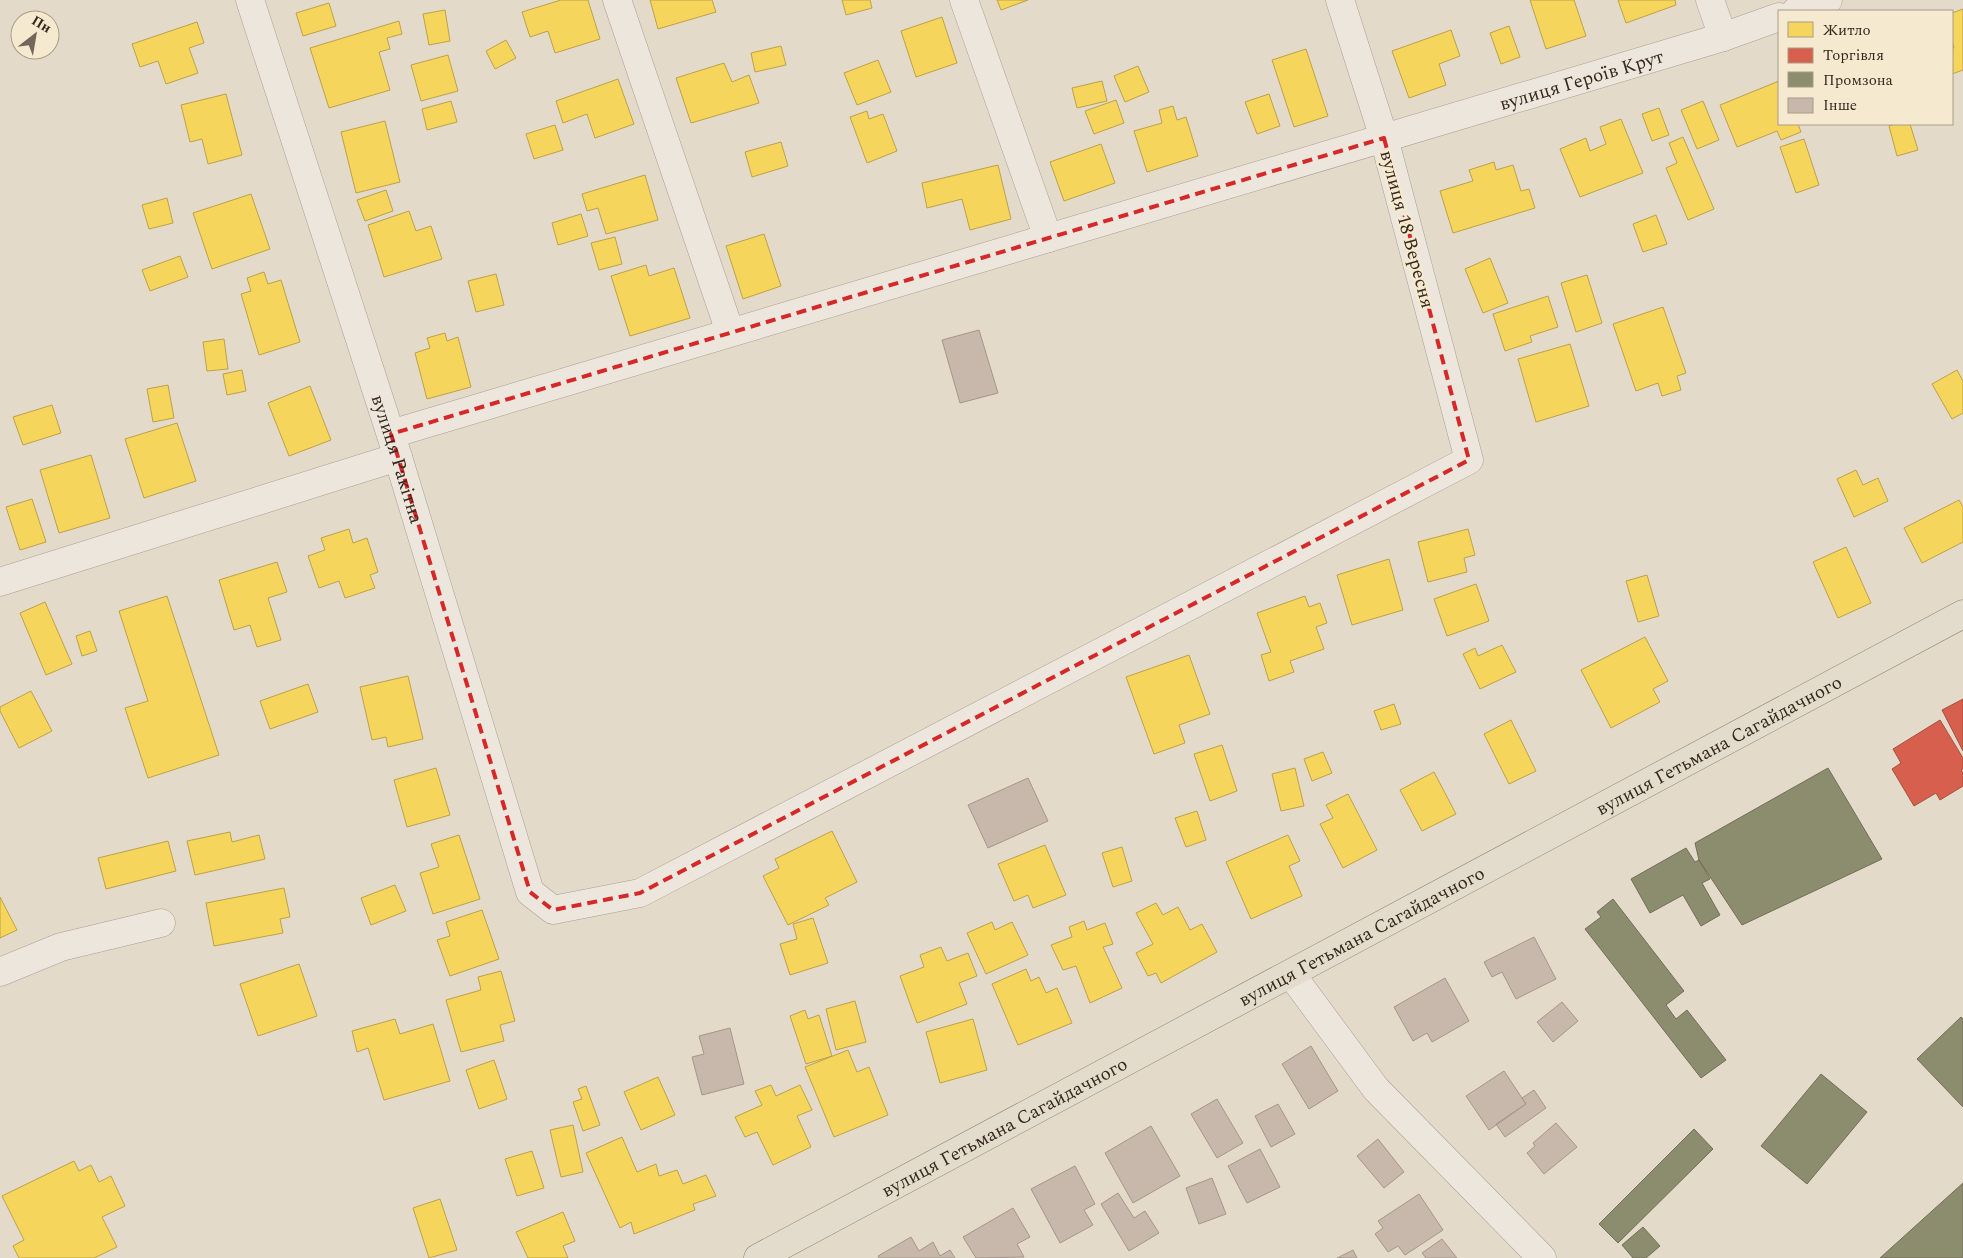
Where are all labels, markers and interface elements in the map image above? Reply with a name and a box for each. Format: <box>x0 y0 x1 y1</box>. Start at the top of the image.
north arrow <box>10 10 60 60</box>
text: Пн <box>27 10 56 39</box>
legend <box>1778 10 1953 125</box>
text: Житло <box>1823 19 1871 42</box>
street label: вулиця Героїв Крут <box>1496 42 1667 119</box>
text: Торгівля <box>1823 44 1884 67</box>
text: Промзона <box>1823 69 1894 92</box>
text: Інше <box>1823 94 1857 117</box>
street label: вулиця 18 Вересня <box>1371 147 1442 312</box>
street label: вулиця Ракітна <box>363 391 431 528</box>
street label: вулиця Гетьмана Сагайдачного <box>1591 668 1848 824</box>
street label: вулиця Гетьмана Сагайдачного <box>1234 859 1490 1015</box>
street label: вулиця Гетьмана Сагайдачного <box>876 1050 1133 1206</box>

